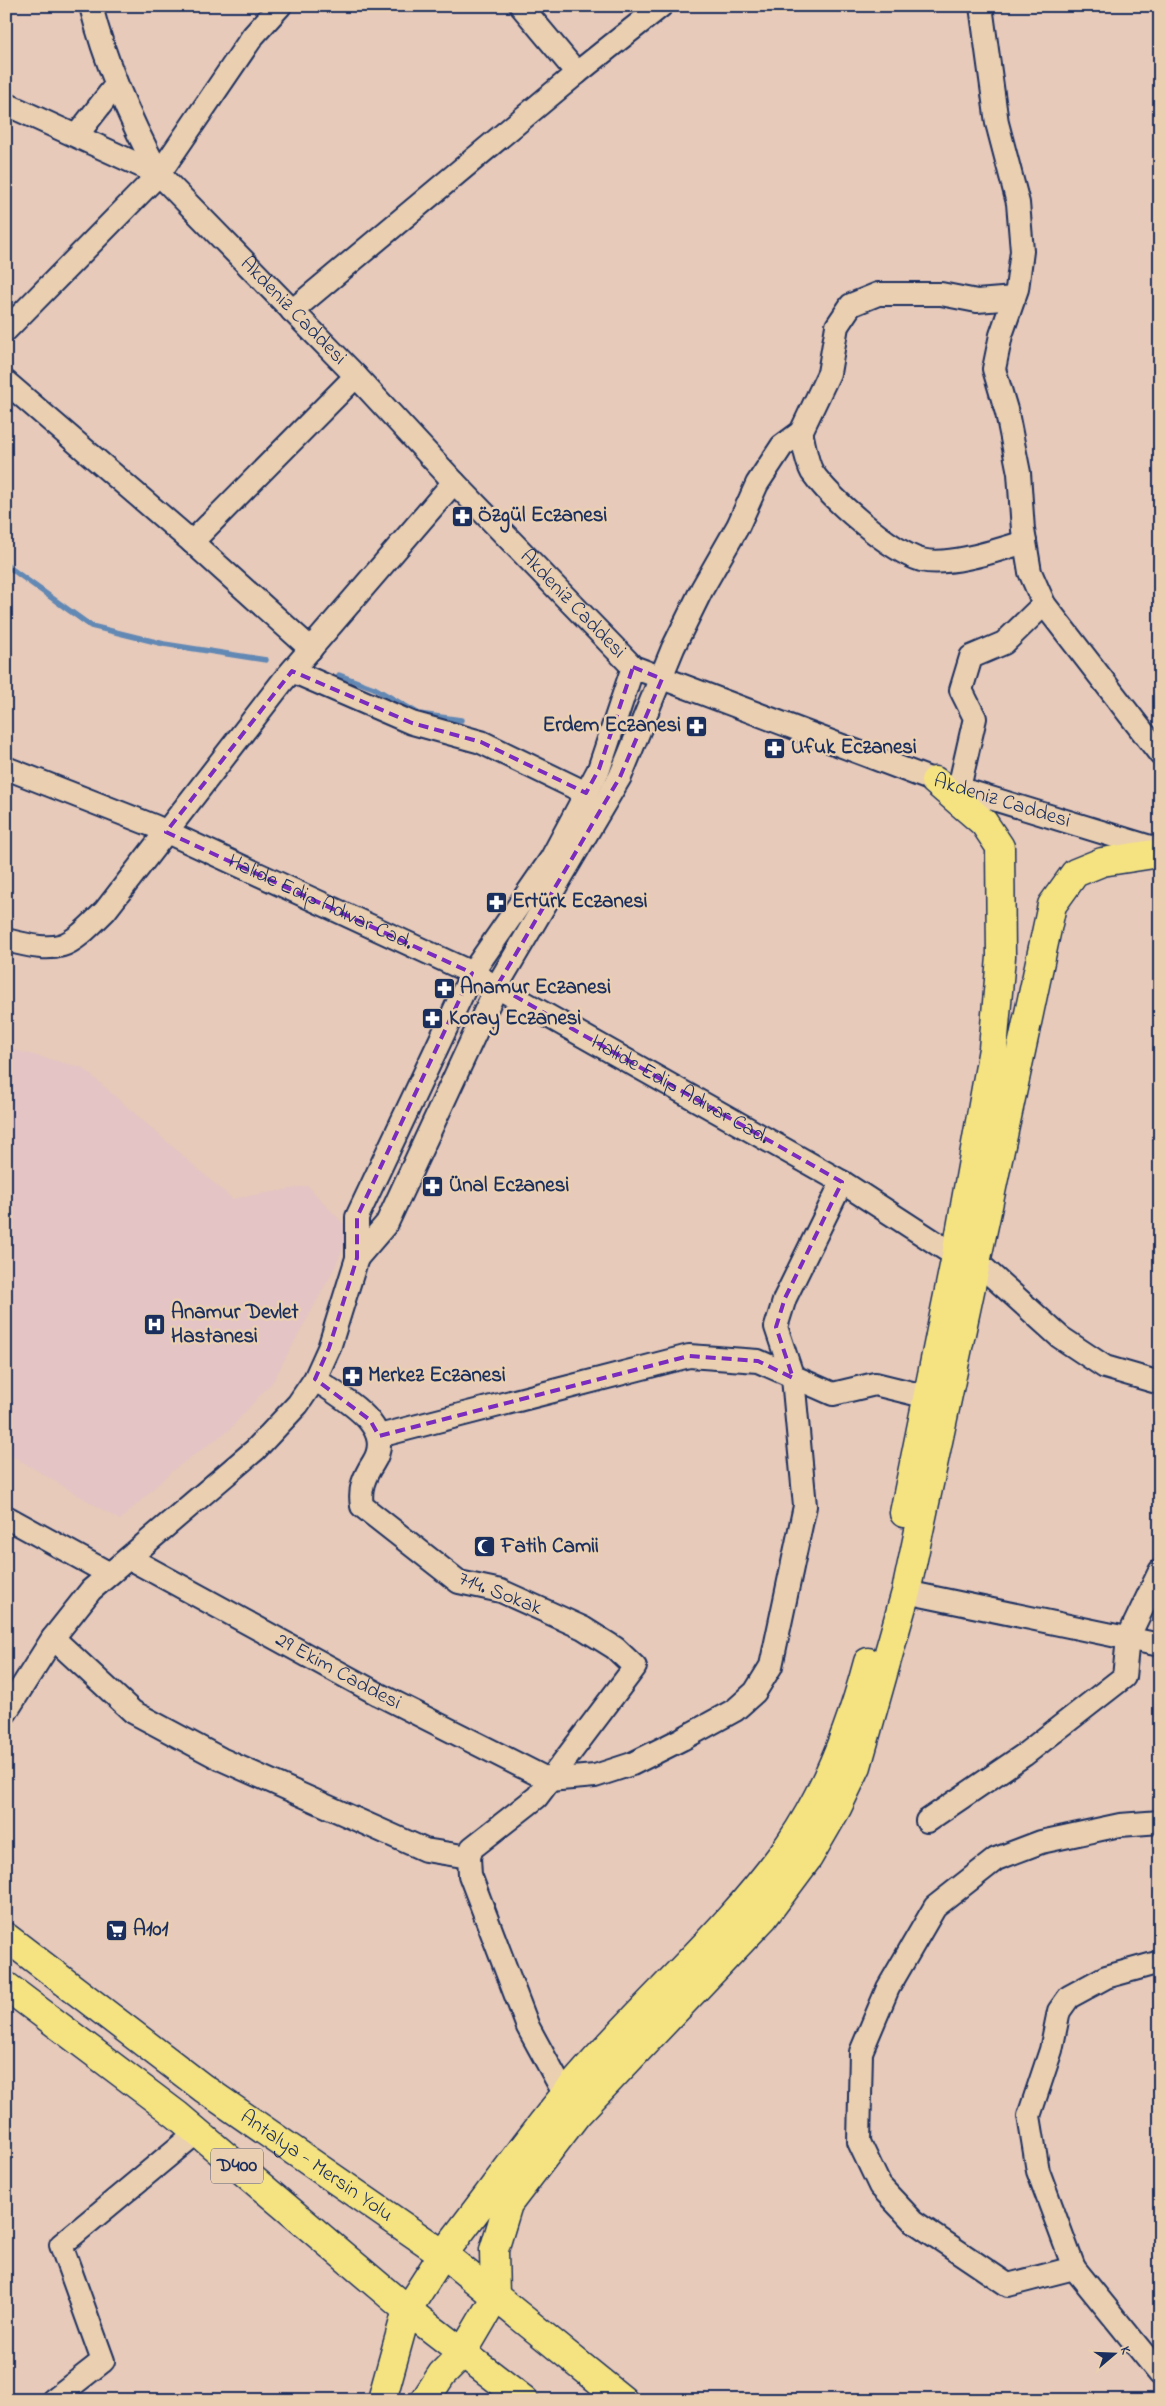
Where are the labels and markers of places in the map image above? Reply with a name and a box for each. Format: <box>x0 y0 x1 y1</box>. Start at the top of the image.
place label: Özgül Eczanesi <box>478 501 607 533</box>
pharmacy icon: Özgül Eczanesi <box>450 504 474 528</box>
place label: Erdem Eczanesi <box>543 711 681 741</box>
pharmacy icon: Erdem Eczanesi <box>685 714 709 738</box>
place label: Ufuk Eczanesi <box>791 733 917 763</box>
pharmacy icon: Ufuk Eczanesi <box>763 736 787 760</box>
place label: Ertürk Eczanesi <box>512 887 648 917</box>
pharmacy icon: Ertürk Eczanesi <box>484 890 508 914</box>
place label: Anamur Eczanesi <box>460 973 611 1003</box>
pharmacy icon: Anamur Eczanesi <box>432 976 456 1000</box>
place label: Koray Eczanesi <box>449 1004 582 1036</box>
pharmacy icon: Koray Eczanesi <box>421 1007 445 1031</box>
place label: Ünal Eczanesi <box>449 1171 569 1201</box>
pharmacy icon: Ünal Eczanesi <box>421 1174 445 1198</box>
place label: Anamur Devlet Hastanesi <box>171 1298 299 1352</box>
hospital icon: Anamur Devlet Hastanesi <box>143 1313 167 1337</box>
place label: Merkez Eczanesi <box>368 1361 506 1391</box>
pharmacy icon: Merkez Eczanesi <box>340 1364 364 1388</box>
place label: Fatih Camii <box>500 1532 599 1562</box>
mosque icon: Fatih Camii <box>473 1535 497 1559</box>
place label: A101 <box>133 1915 169 1945</box>
supermarket icon: A101 <box>105 1918 129 1942</box>

